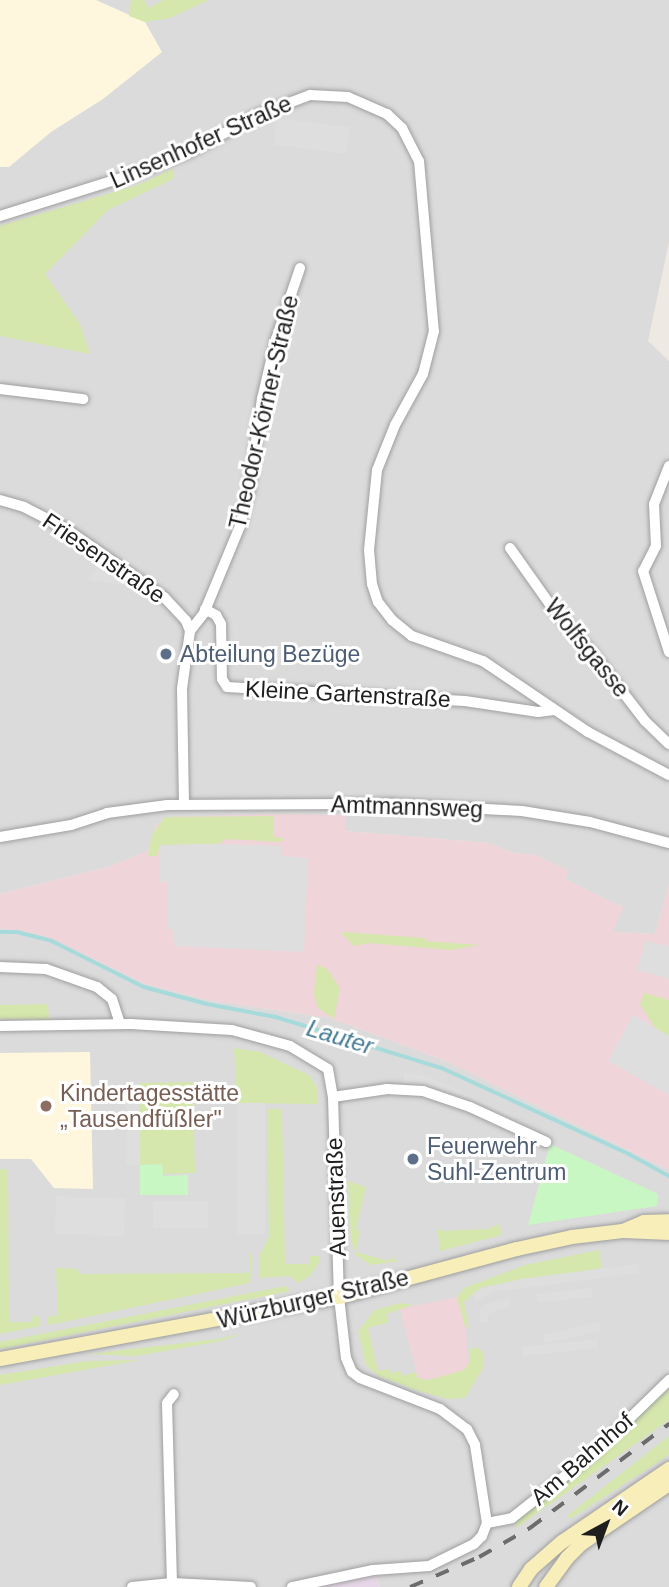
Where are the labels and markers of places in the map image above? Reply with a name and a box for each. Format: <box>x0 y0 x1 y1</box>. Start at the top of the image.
place label: Abteilung Bezüge <box>180 640 360 668</box>
marker: Abteilung Bezüge <box>158 646 174 662</box>
place label: Kindertagesstätte „Tausendfüßler" <box>60 1079 239 1133</box>
marker: Kindertagesstätte „Tausendfüßler" <box>38 1098 54 1114</box>
place label: Feuerwehr Suhl-Zentrum <box>427 1132 566 1186</box>
marker: Feuerwehr Suhl-Zentrum <box>405 1151 421 1167</box>

